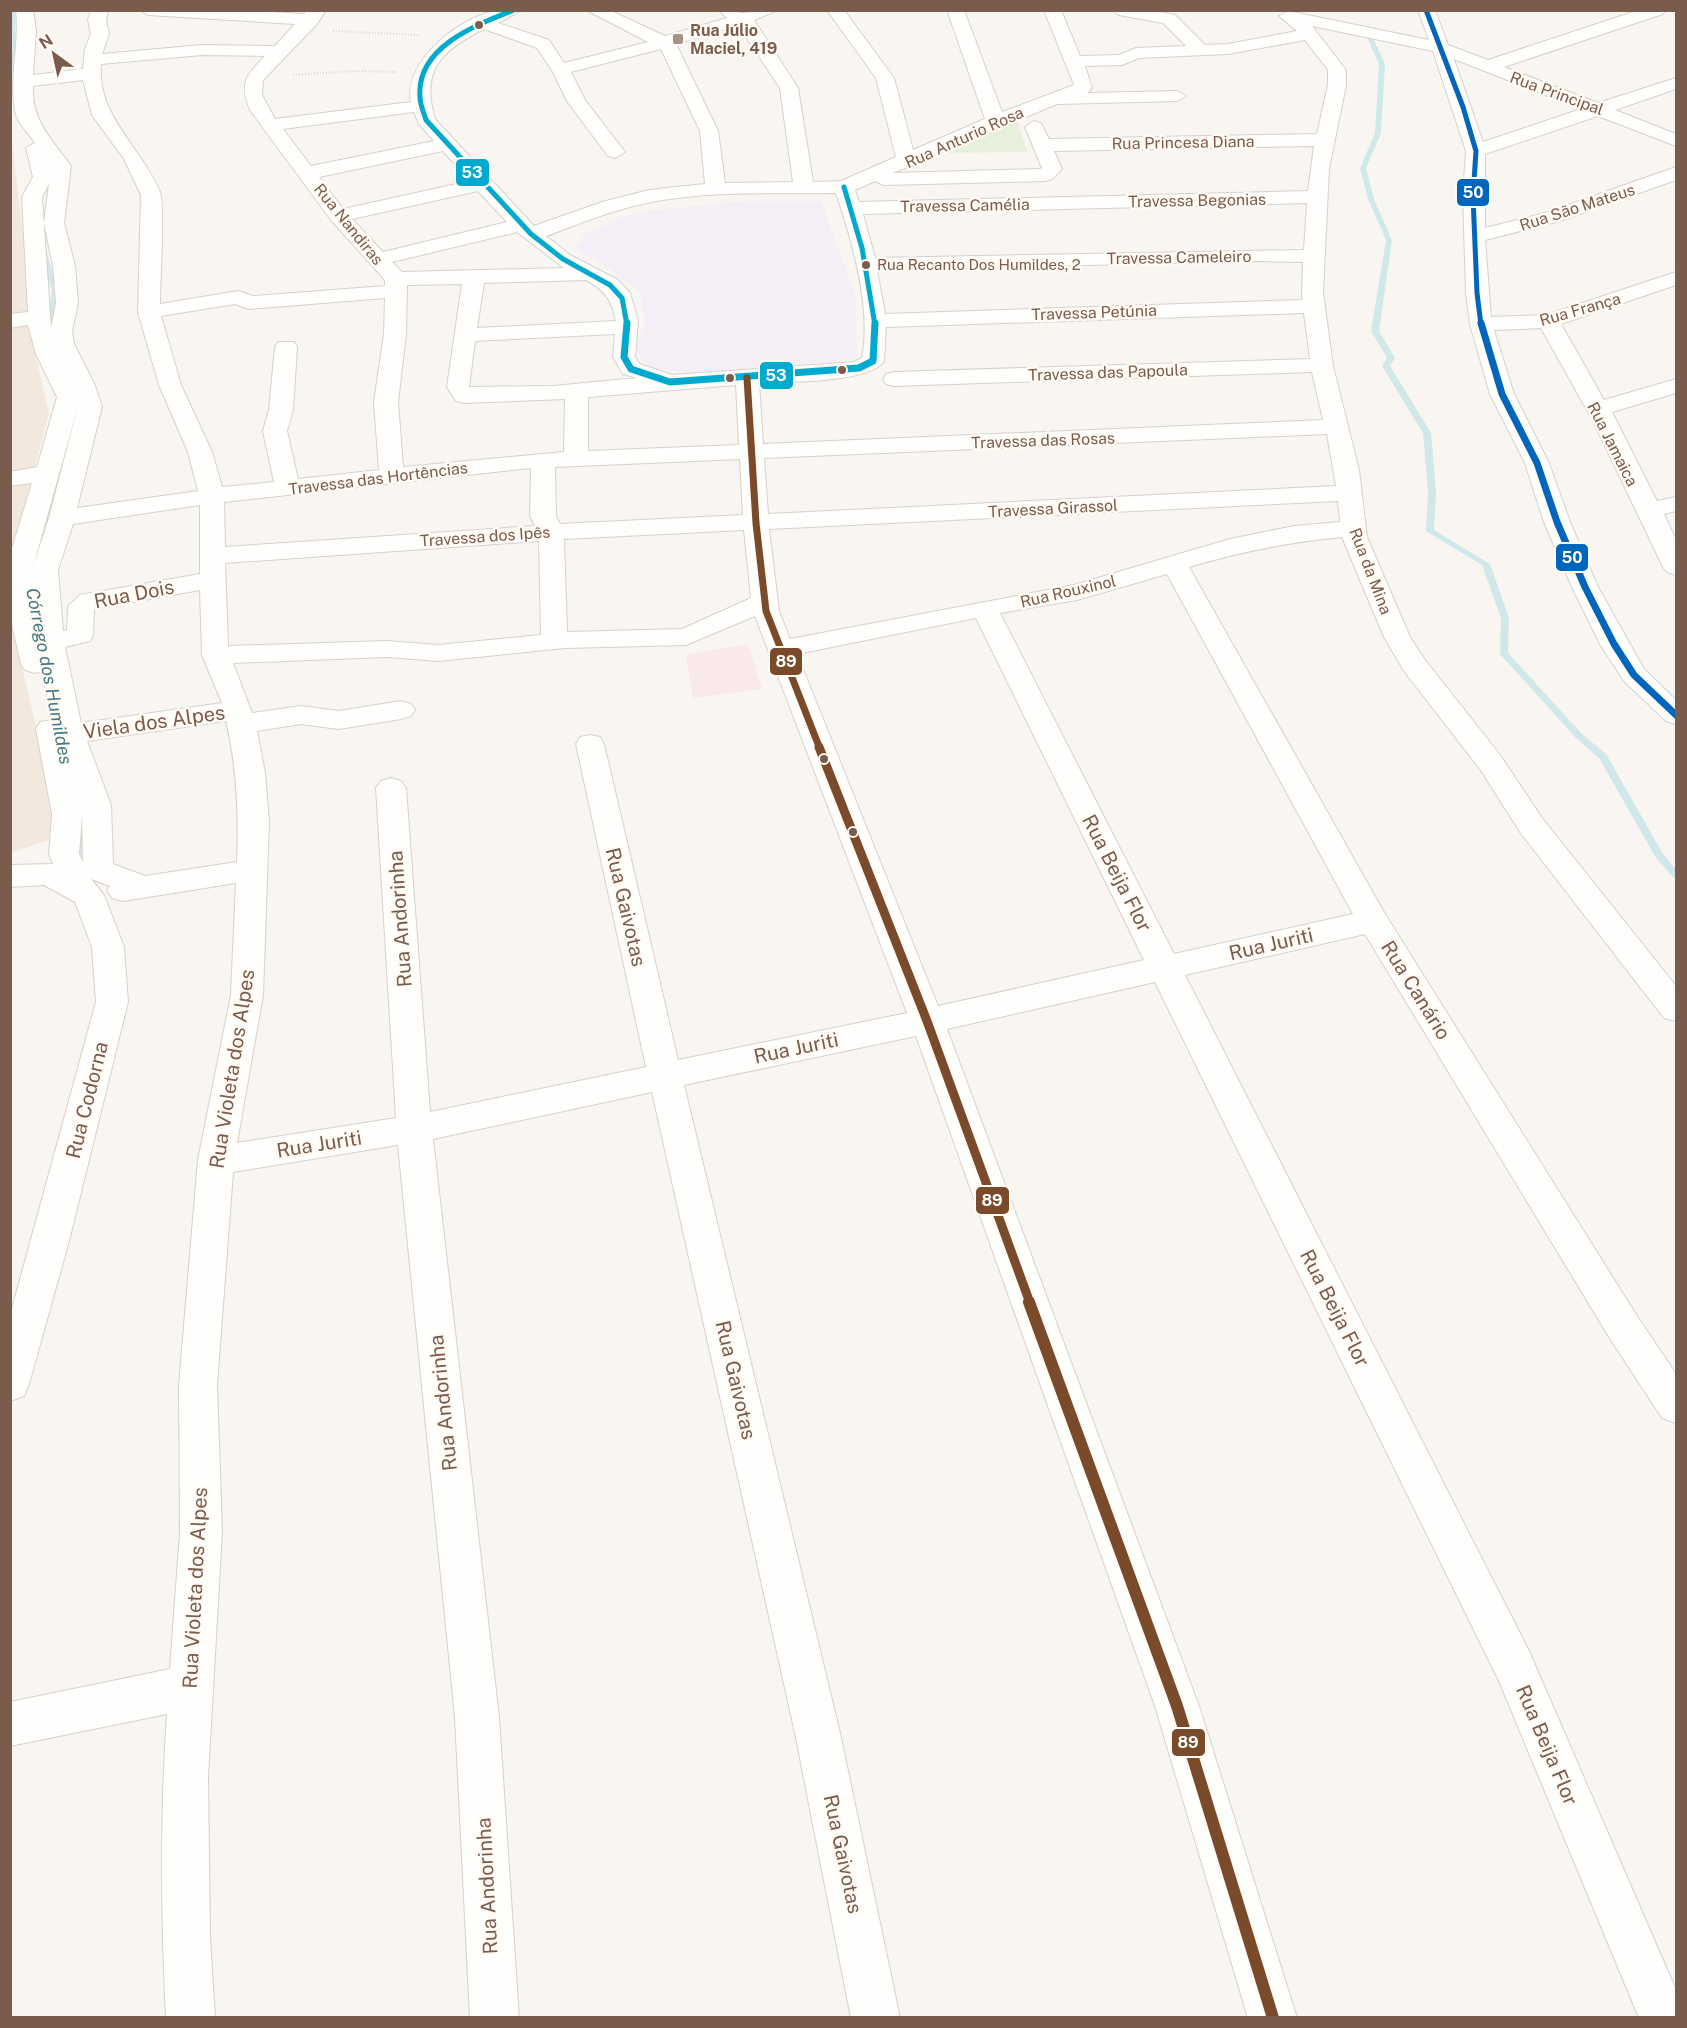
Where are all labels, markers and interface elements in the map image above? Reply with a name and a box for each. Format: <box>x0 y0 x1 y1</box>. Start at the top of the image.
unlabelled marker <box>473 19 485 31</box>
place label: Rua Júlio Maciel, 419 <box>690 21 777 58</box>
north arrow <box>24 24 84 84</box>
text: N <box>36 30 57 53</box>
marker: Rua Júlio Maciel, 419 <box>671 32 685 46</box>
street label: Rua Principal <box>1507 68 1606 119</box>
street label: Rua Anturio Rosa <box>902 103 1027 172</box>
street label: Rua Princesa Diana <box>1111 132 1255 153</box>
line badge: 53 <box>455 158 490 187</box>
text: 53 <box>461 163 483 182</box>
line badge: 50 <box>1456 178 1490 207</box>
street label: Rua Nandiras <box>310 180 387 269</box>
street label: Rua São Mateus <box>1517 180 1637 235</box>
text: 50 <box>1462 183 1484 202</box>
street label: Travessa Begonias <box>1128 190 1266 211</box>
street label: Travessa Camélia <box>900 195 1030 216</box>
street label: Travessa Cameleiro <box>1106 247 1252 268</box>
place label: Rua Recanto Dos Humildes, 2 <box>877 256 1081 273</box>
marker: Rua Recanto Dos Humildes, 2 <box>860 259 872 271</box>
street label: Rua França <box>1537 289 1623 330</box>
street label: Travessa Petúnia <box>1031 301 1157 324</box>
street label: Travessa das Papoula <box>1028 360 1188 385</box>
line badge: 53 <box>759 361 794 390</box>
unlabelled marker <box>836 364 848 376</box>
text: 53 <box>765 366 787 385</box>
unlabelled marker <box>724 372 736 384</box>
street label: Rua Jamaica <box>1583 399 1642 489</box>
street label: Travessa das Rosas <box>971 428 1115 453</box>
street label: Travessa das Hortências <box>287 458 469 499</box>
street label: Travessa Girassol <box>988 496 1119 521</box>
street label: Travessa dos Ipês <box>419 522 551 551</box>
street label: Rua da Mina <box>1345 525 1396 617</box>
line badge: 50 <box>1555 543 1589 572</box>
text: 50 <box>1561 548 1583 567</box>
street label: Rua Rouxinol <box>1018 571 1118 612</box>
street label: Rua Dois <box>92 574 176 614</box>
water label: Córrego dos Humildes <box>22 586 77 766</box>
line badge: 89 <box>769 647 803 676</box>
text: 89 <box>775 652 797 671</box>
street label: Viela dos Alpes <box>82 700 226 744</box>
unlabelled marker <box>818 753 830 765</box>
street label: Rua Beija Flor <box>1077 810 1157 936</box>
unlabelled marker <box>847 826 859 838</box>
street label: Rua Gaivotas <box>601 845 651 969</box>
street label: Rua Andorinha <box>383 850 417 988</box>
street label: Rua Juriti <box>1226 923 1316 965</box>
street label: Rua Canário <box>1376 936 1456 1044</box>
street label: Rua Violeta dos Alpes <box>204 968 260 1170</box>
street label: Rua Juriti <box>751 1027 841 1069</box>
street label: Rua Codorna <box>61 1039 113 1161</box>
street label: Rua Juriti <box>275 1125 363 1163</box>
line badge: 89 <box>975 1186 1010 1215</box>
text: 89 <box>981 1191 1003 1210</box>
street label: Rua Beija Flor <box>1295 1245 1375 1371</box>
street label: Rua Gaivotas <box>711 1318 761 1442</box>
street label: Rua Andorinha <box>424 1334 462 1472</box>
street label: Rua Violeta dos Alpes <box>178 1487 212 1689</box>
street label: Rua Beija Flor <box>1511 1681 1583 1809</box>
line badge: 89 <box>1171 1728 1206 1757</box>
text: 89 <box>1177 1733 1199 1752</box>
street label: Rua Gaivotas <box>819 1792 867 1916</box>
street label: Rua Andorinha <box>471 1817 503 1955</box>

